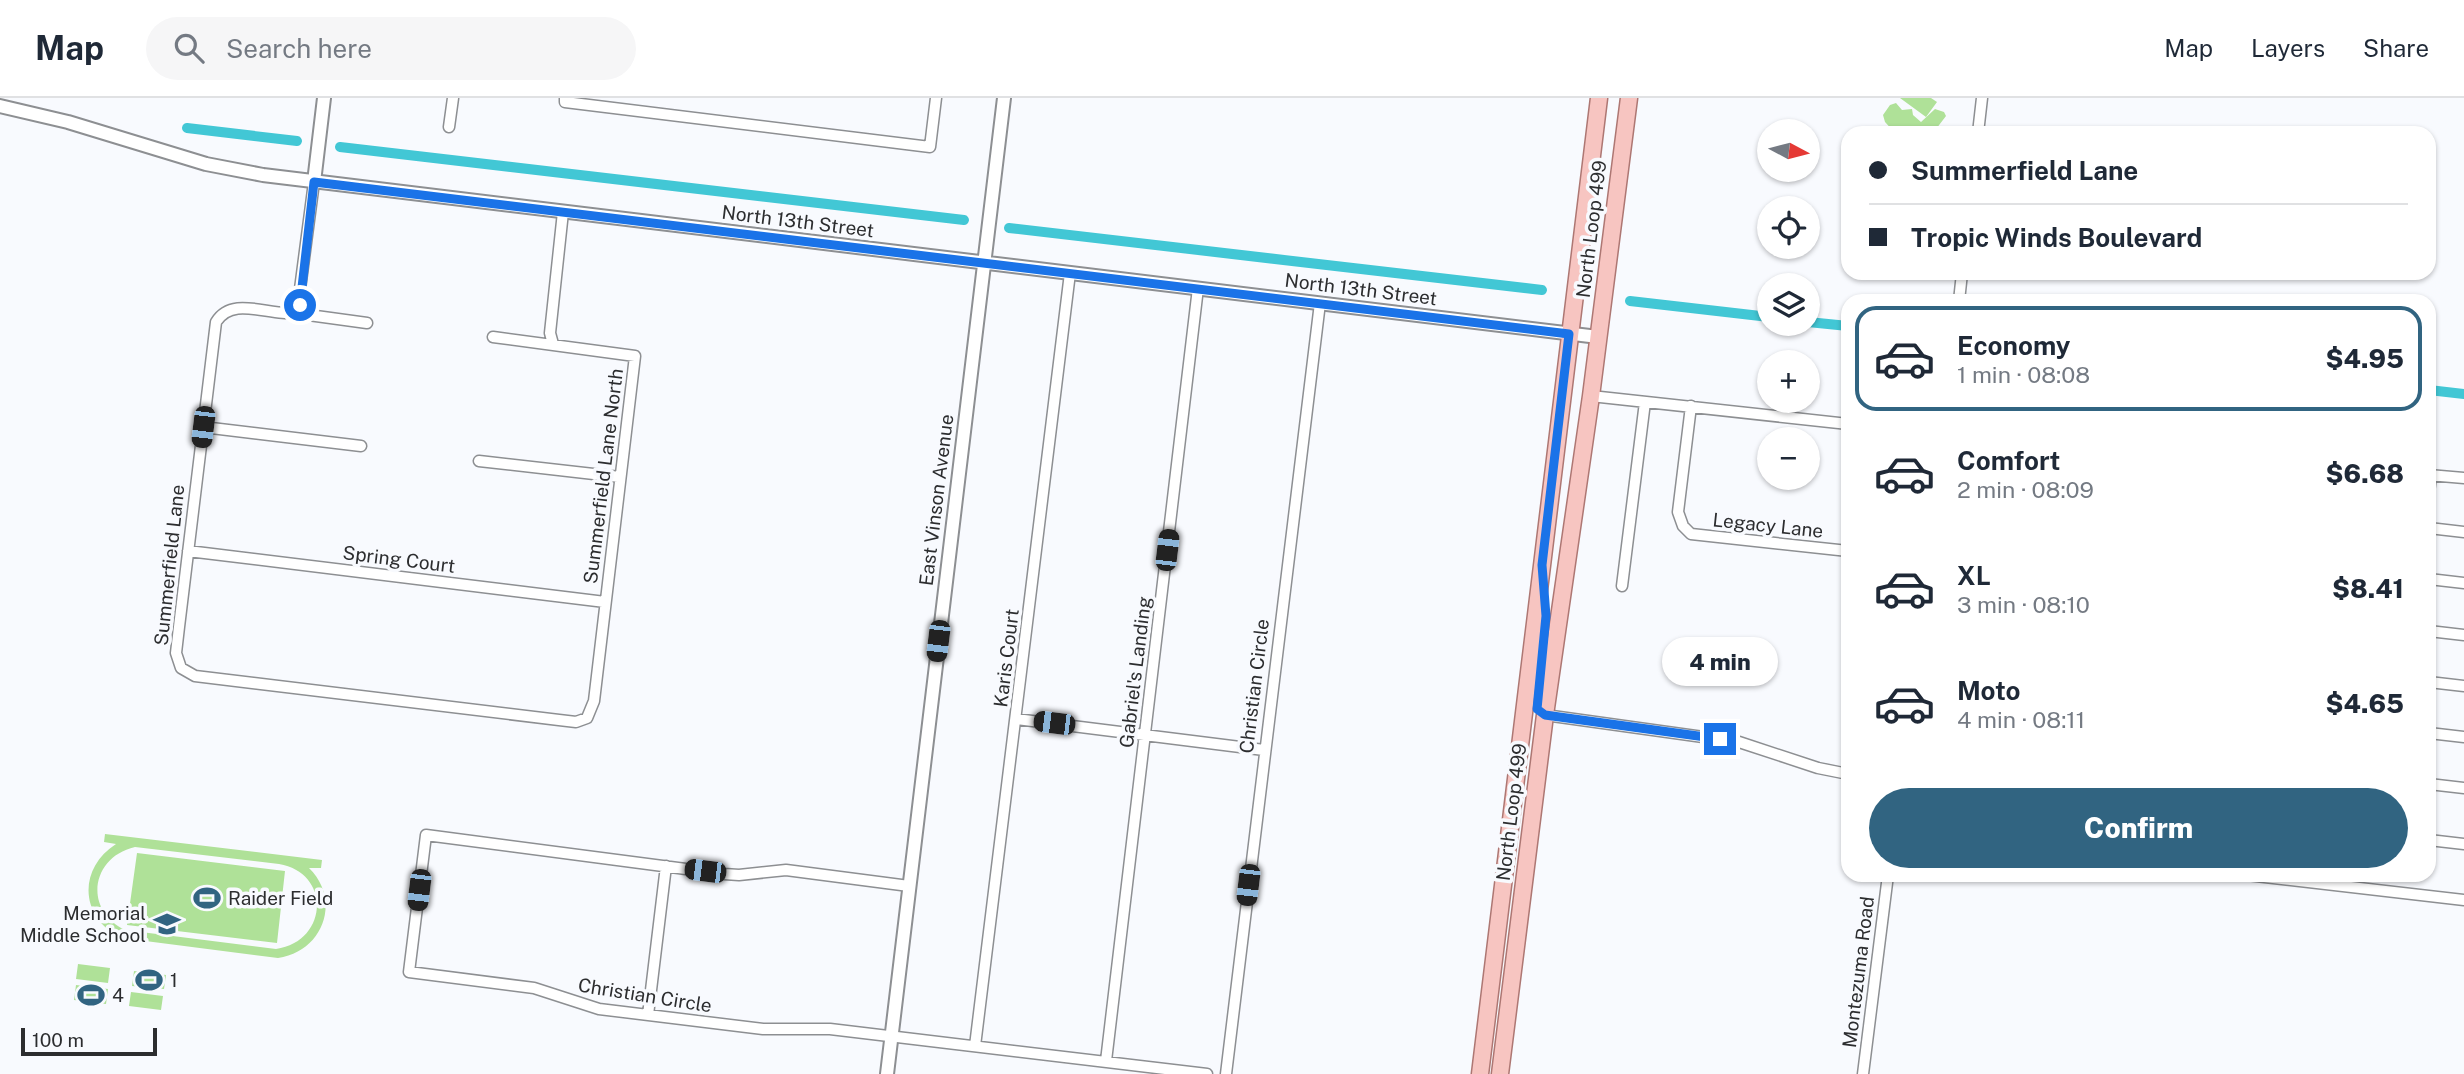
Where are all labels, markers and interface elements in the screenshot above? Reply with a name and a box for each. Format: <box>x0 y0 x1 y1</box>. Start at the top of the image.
search box <box>146 17 636 80</box>
text: Map <box>35 29 104 67</box>
icon: search <box>170 29 208 67</box>
text: Search here <box>226 33 372 64</box>
text: Map <box>2164 34 2213 62</box>
text: Layers <box>2251 34 2325 62</box>
text: Share <box>2363 34 2429 62</box>
north arrow <box>1757 119 1820 182</box>
map controls <box>1757 119 1820 490</box>
text: Summerfield Lane <box>1911 155 2138 186</box>
street label: North Loop 499 <box>1572 159 1610 299</box>
button: locate <box>1757 196 1820 259</box>
street label: North 13th Street <box>721 201 875 241</box>
text: Tropic Winds Boulevard <box>1911 222 2202 253</box>
street label: North 13th Street <box>1284 269 1438 309</box>
button: layers <box>1757 273 1820 336</box>
route start <box>284 289 316 321</box>
icon: car <box>1873 327 1936 390</box>
text: Economy <box>1957 330 2070 361</box>
text: $4.95 <box>2326 343 2404 374</box>
button: + <box>1757 350 1820 413</box>
text: 1 min · 08:08 <box>1957 361 2090 388</box>
street label: Summerfield Lane North <box>579 367 627 585</box>
car <box>191 405 216 449</box>
street label: East Vinson Avenue <box>915 413 957 587</box>
button: − <box>1757 427 1820 490</box>
icon: car <box>1873 442 1936 505</box>
text: Comfort <box>1957 445 2060 476</box>
text: $6.68 <box>2326 458 2404 489</box>
text: 2 min · 08:09 <box>1957 476 2094 503</box>
street label: Summerfield Lane <box>150 483 188 647</box>
street label: Legacy Lane <box>1712 508 1824 542</box>
car <box>1155 528 1180 572</box>
street label: Spring Court <box>341 541 457 577</box>
icon: car <box>1873 557 1936 620</box>
text: XL <box>1957 560 1991 591</box>
text: $8.41 <box>2332 573 2404 604</box>
text: 3 min · 08:10 <box>1957 591 2090 618</box>
street label: Gabriel's Landing <box>1115 595 1155 749</box>
street label: Karis Court <box>989 607 1023 709</box>
street label: Christian Circle <box>1235 618 1273 754</box>
car <box>926 619 951 663</box>
callout: 4 min <box>1662 638 1778 686</box>
text: 4 min <box>1689 648 1751 675</box>
icon: car <box>1873 672 1936 735</box>
text: Moto <box>1957 675 2020 706</box>
text: $4.65 <box>2326 688 2404 719</box>
text: 4 min · 08:11 <box>1957 706 2085 733</box>
car <box>1032 710 1077 736</box>
route end <box>1704 723 1736 755</box>
street label: North Loop 499 <box>1492 742 1530 882</box>
button: Confirm <box>1869 788 2408 868</box>
car <box>683 858 728 884</box>
car <box>1236 863 1261 907</box>
car <box>407 868 432 912</box>
sports icon: Raider Field <box>192 883 222 913</box>
place label: Raider Field <box>228 887 333 909</box>
street label: Montezuma Road <box>1838 895 1878 1049</box>
place label: Memorial Middle School <box>20 902 146 946</box>
school or university icon: Memorial Middle School <box>152 909 182 939</box>
sports icon: 1 <box>134 965 164 995</box>
place label: 1 <box>170 969 178 991</box>
street label: Christian Circle <box>577 974 713 1016</box>
sports icon: 4 <box>76 980 106 1010</box>
place label: 4 <box>112 984 124 1006</box>
scale bar <box>21 1025 158 1057</box>
text: 100 m <box>32 1029 84 1051</box>

